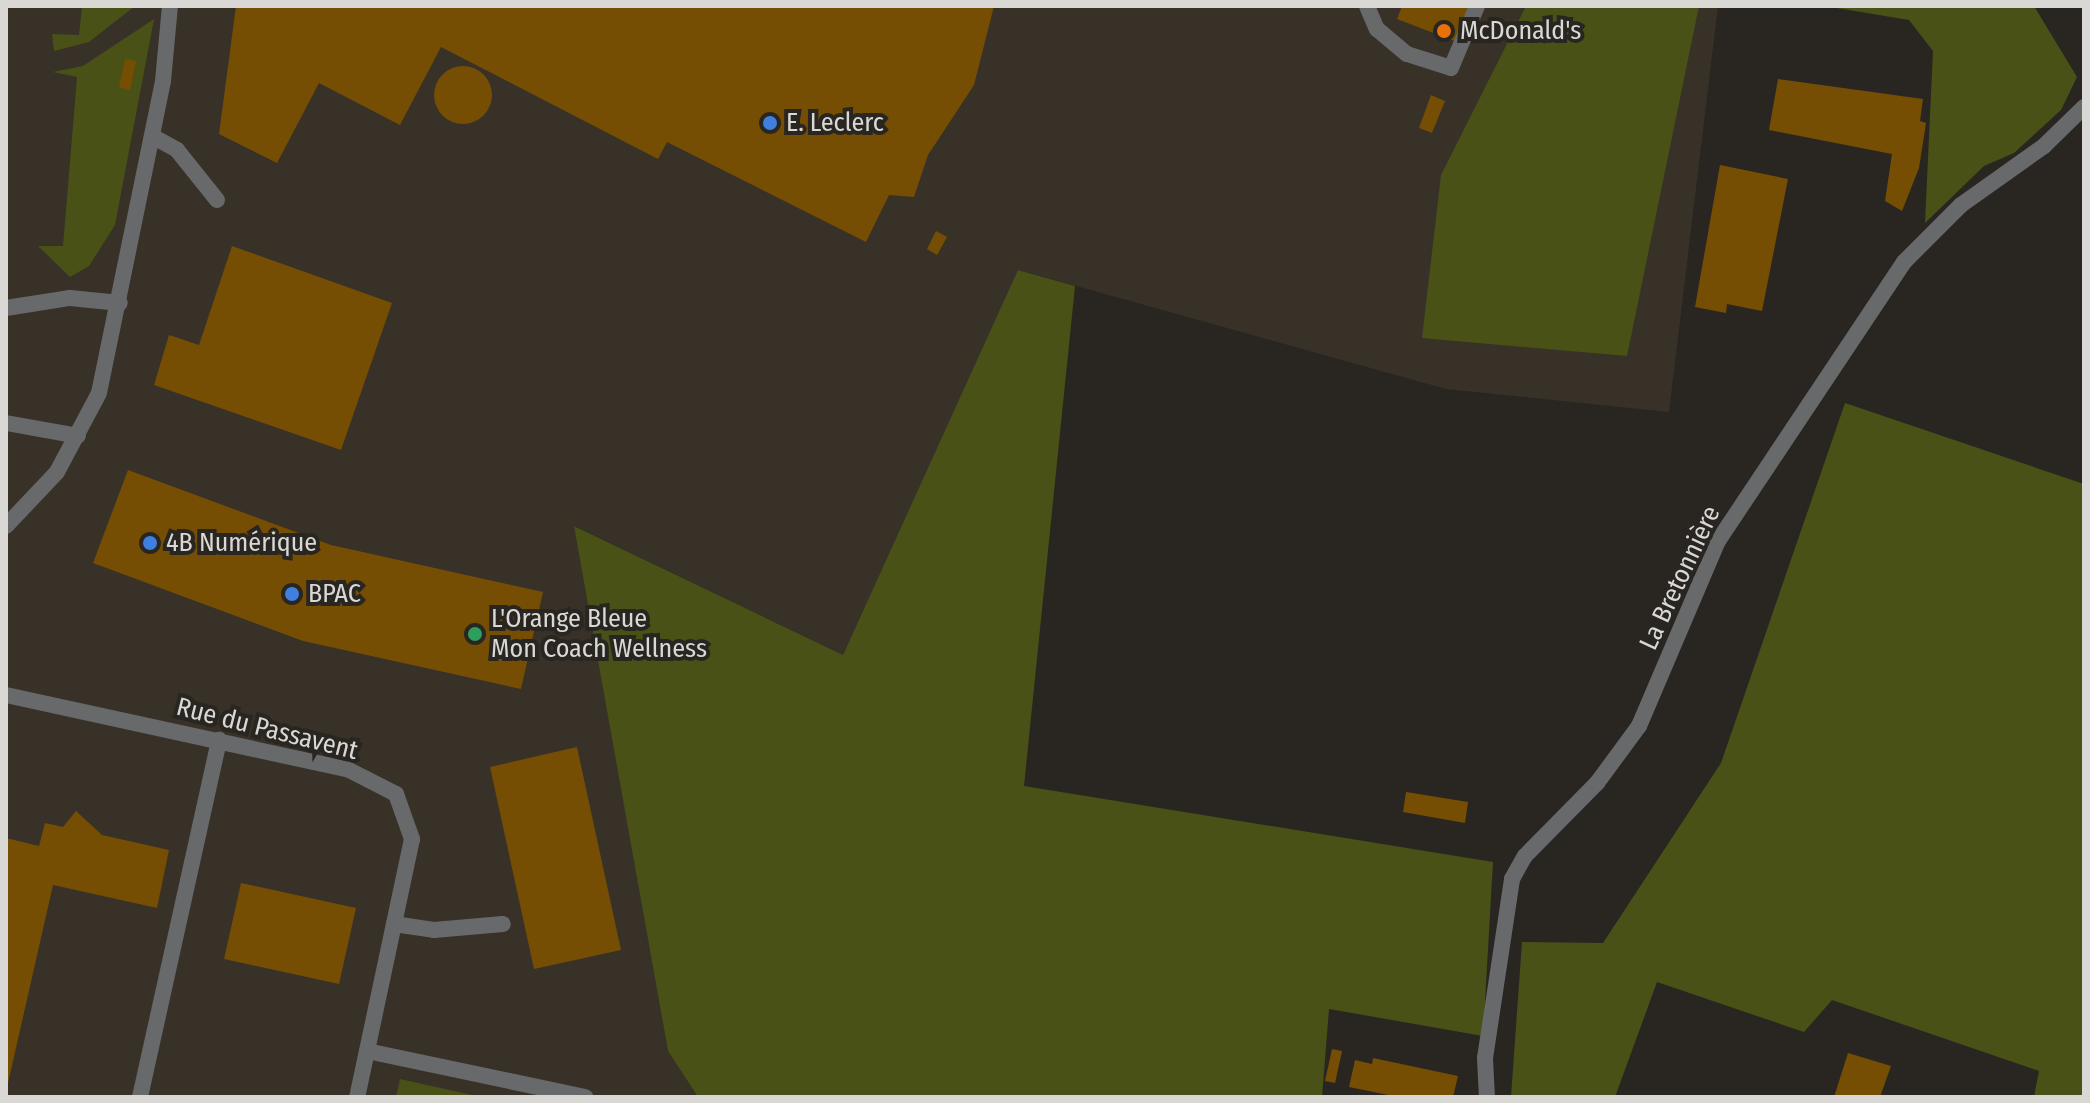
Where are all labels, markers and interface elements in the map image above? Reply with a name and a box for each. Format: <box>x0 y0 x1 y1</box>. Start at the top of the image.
place label: McDonald's <box>1460 15 1581 47</box>
marker: McDonald's <box>1435 22 1453 40</box>
place label: E. Leclerc <box>786 107 884 139</box>
marker: E. Leclerc <box>761 114 779 132</box>
street label: La Bretonnière <box>1633 501 1727 655</box>
place label: 4B Numérique <box>166 527 317 559</box>
marker: 4B Numérique <box>141 534 159 552</box>
place label: BPAC <box>308 578 361 610</box>
marker: BPAC <box>283 585 301 603</box>
place label: L'Orange Bleue Mon Coach Wellness <box>491 603 707 664</box>
marker: L'Orange Bleue Mon Coach Wellness <box>466 625 484 643</box>
street label: Rue du Passavent <box>173 691 361 767</box>

